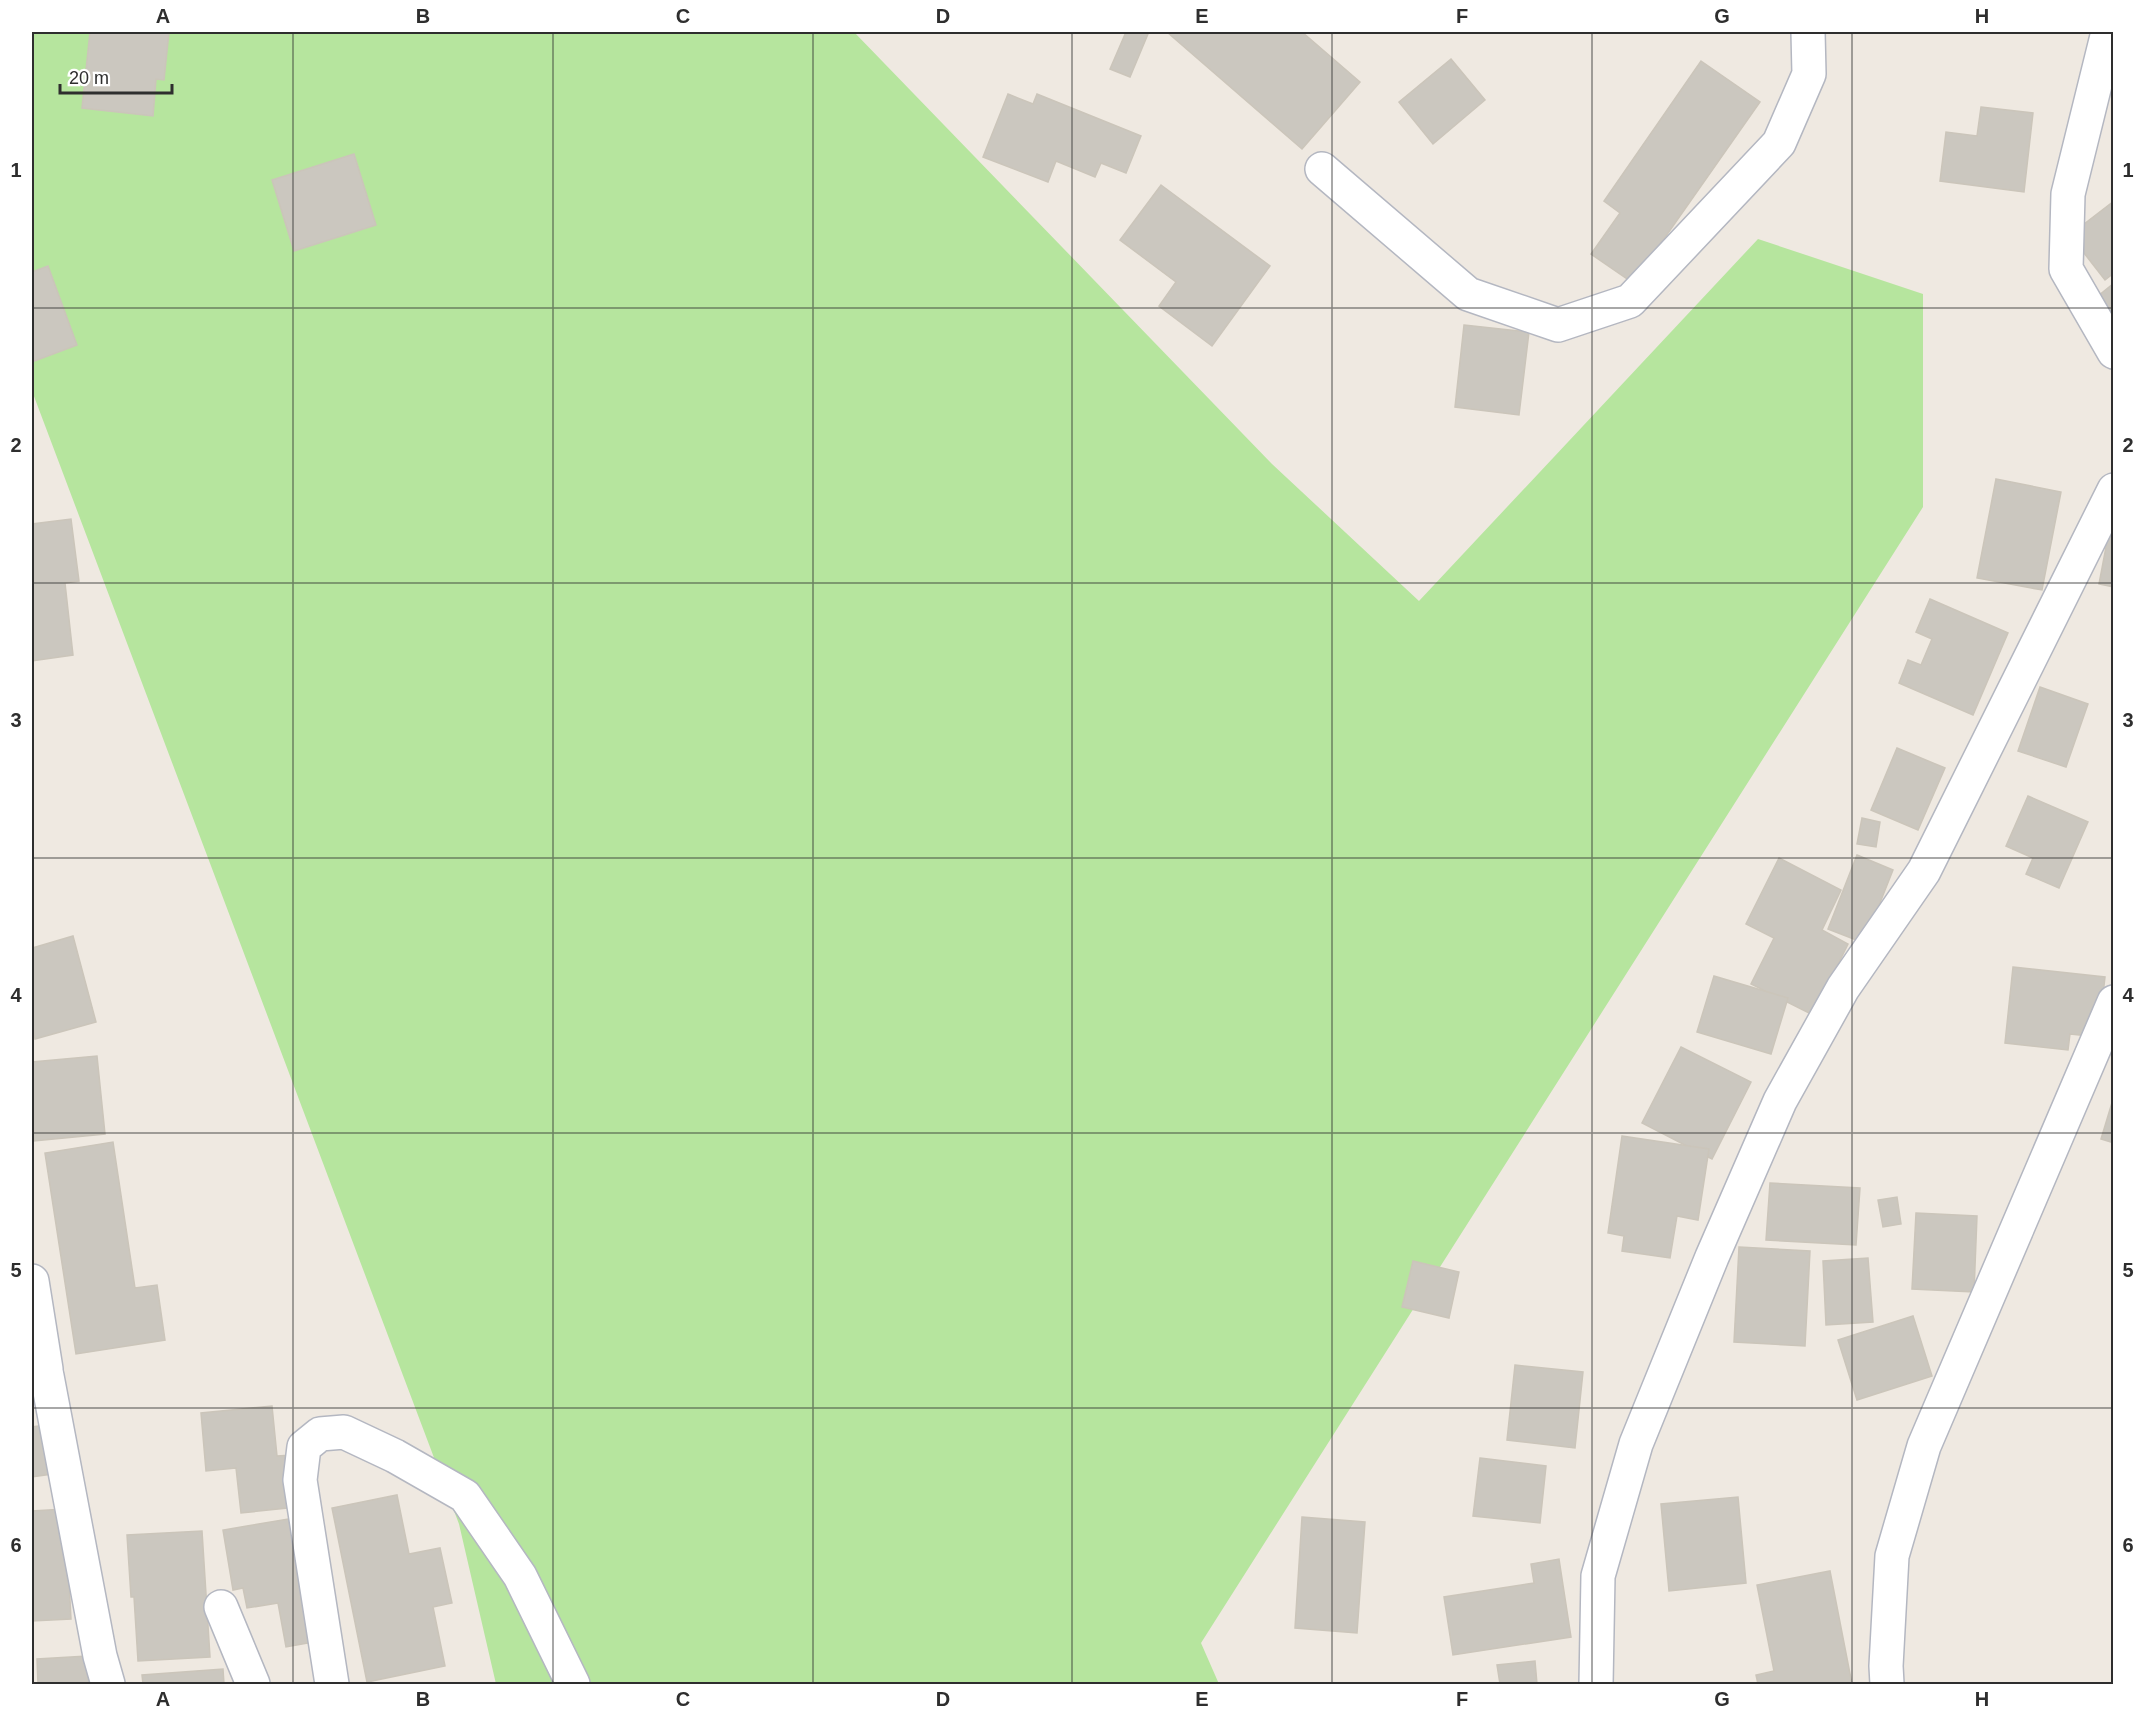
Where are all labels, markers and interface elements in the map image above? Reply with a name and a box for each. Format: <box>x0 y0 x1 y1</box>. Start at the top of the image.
text: A <box>156 5 170 27</box>
text: B <box>416 5 430 27</box>
text: C <box>676 5 690 27</box>
text: D <box>936 5 950 27</box>
text: E <box>1195 5 1209 27</box>
text: F <box>1456 5 1468 27</box>
text: G <box>1714 5 1730 27</box>
text: H <box>1975 5 1989 27</box>
scale bar <box>60 57 172 95</box>
text: 20 m <box>69 68 109 88</box>
text: 1 <box>10 159 22 181</box>
text: 1 <box>2122 159 2134 181</box>
text: 2 <box>10 434 22 456</box>
text: 2 <box>2122 434 2134 456</box>
text: 3 <box>10 709 22 731</box>
text: 3 <box>2122 709 2134 731</box>
text: 4 <box>10 984 22 1006</box>
text: 4 <box>2122 984 2134 1006</box>
text: 5 <box>10 1259 22 1281</box>
text: 5 <box>2122 1259 2134 1281</box>
text: 6 <box>10 1534 22 1556</box>
text: 6 <box>2122 1534 2134 1556</box>
text: A <box>156 1688 170 1710</box>
text: B <box>416 1688 430 1710</box>
text: C <box>676 1688 690 1710</box>
text: D <box>936 1688 950 1710</box>
text: E <box>1195 1688 1209 1710</box>
text: F <box>1456 1688 1468 1710</box>
text: G <box>1714 1688 1730 1710</box>
text: H <box>1975 1688 1989 1710</box>

